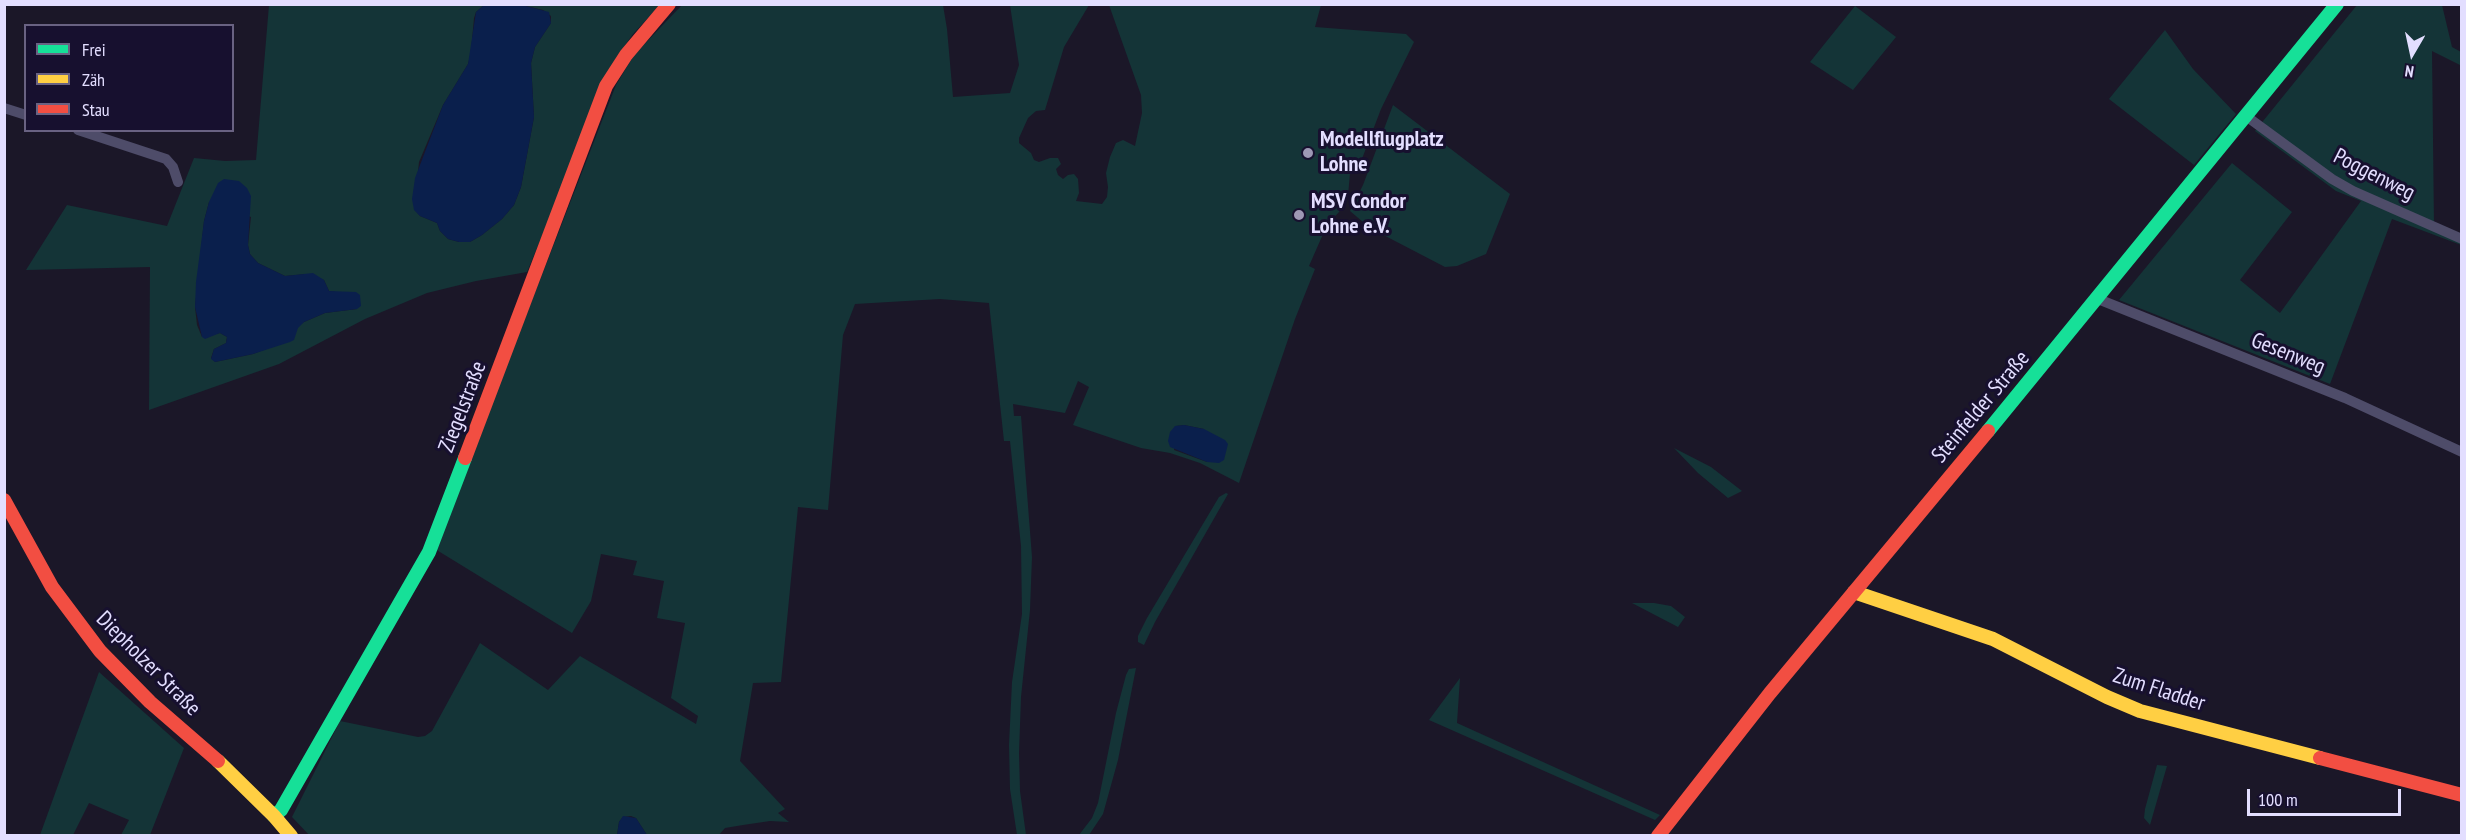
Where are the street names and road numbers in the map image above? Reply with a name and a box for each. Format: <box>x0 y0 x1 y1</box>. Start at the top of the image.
street label: Poggenweg <box>2329 143 2419 207</box>
street label: Gesenweg <box>2247 327 2329 381</box>
street label: Steinfelder Straße <box>1927 346 2035 468</box>
street label: Ziegelstraße <box>434 358 492 456</box>
street label: Diepholzer Straße <box>90 606 206 722</box>
street label: Zum Fladder <box>2110 663 2208 717</box>

